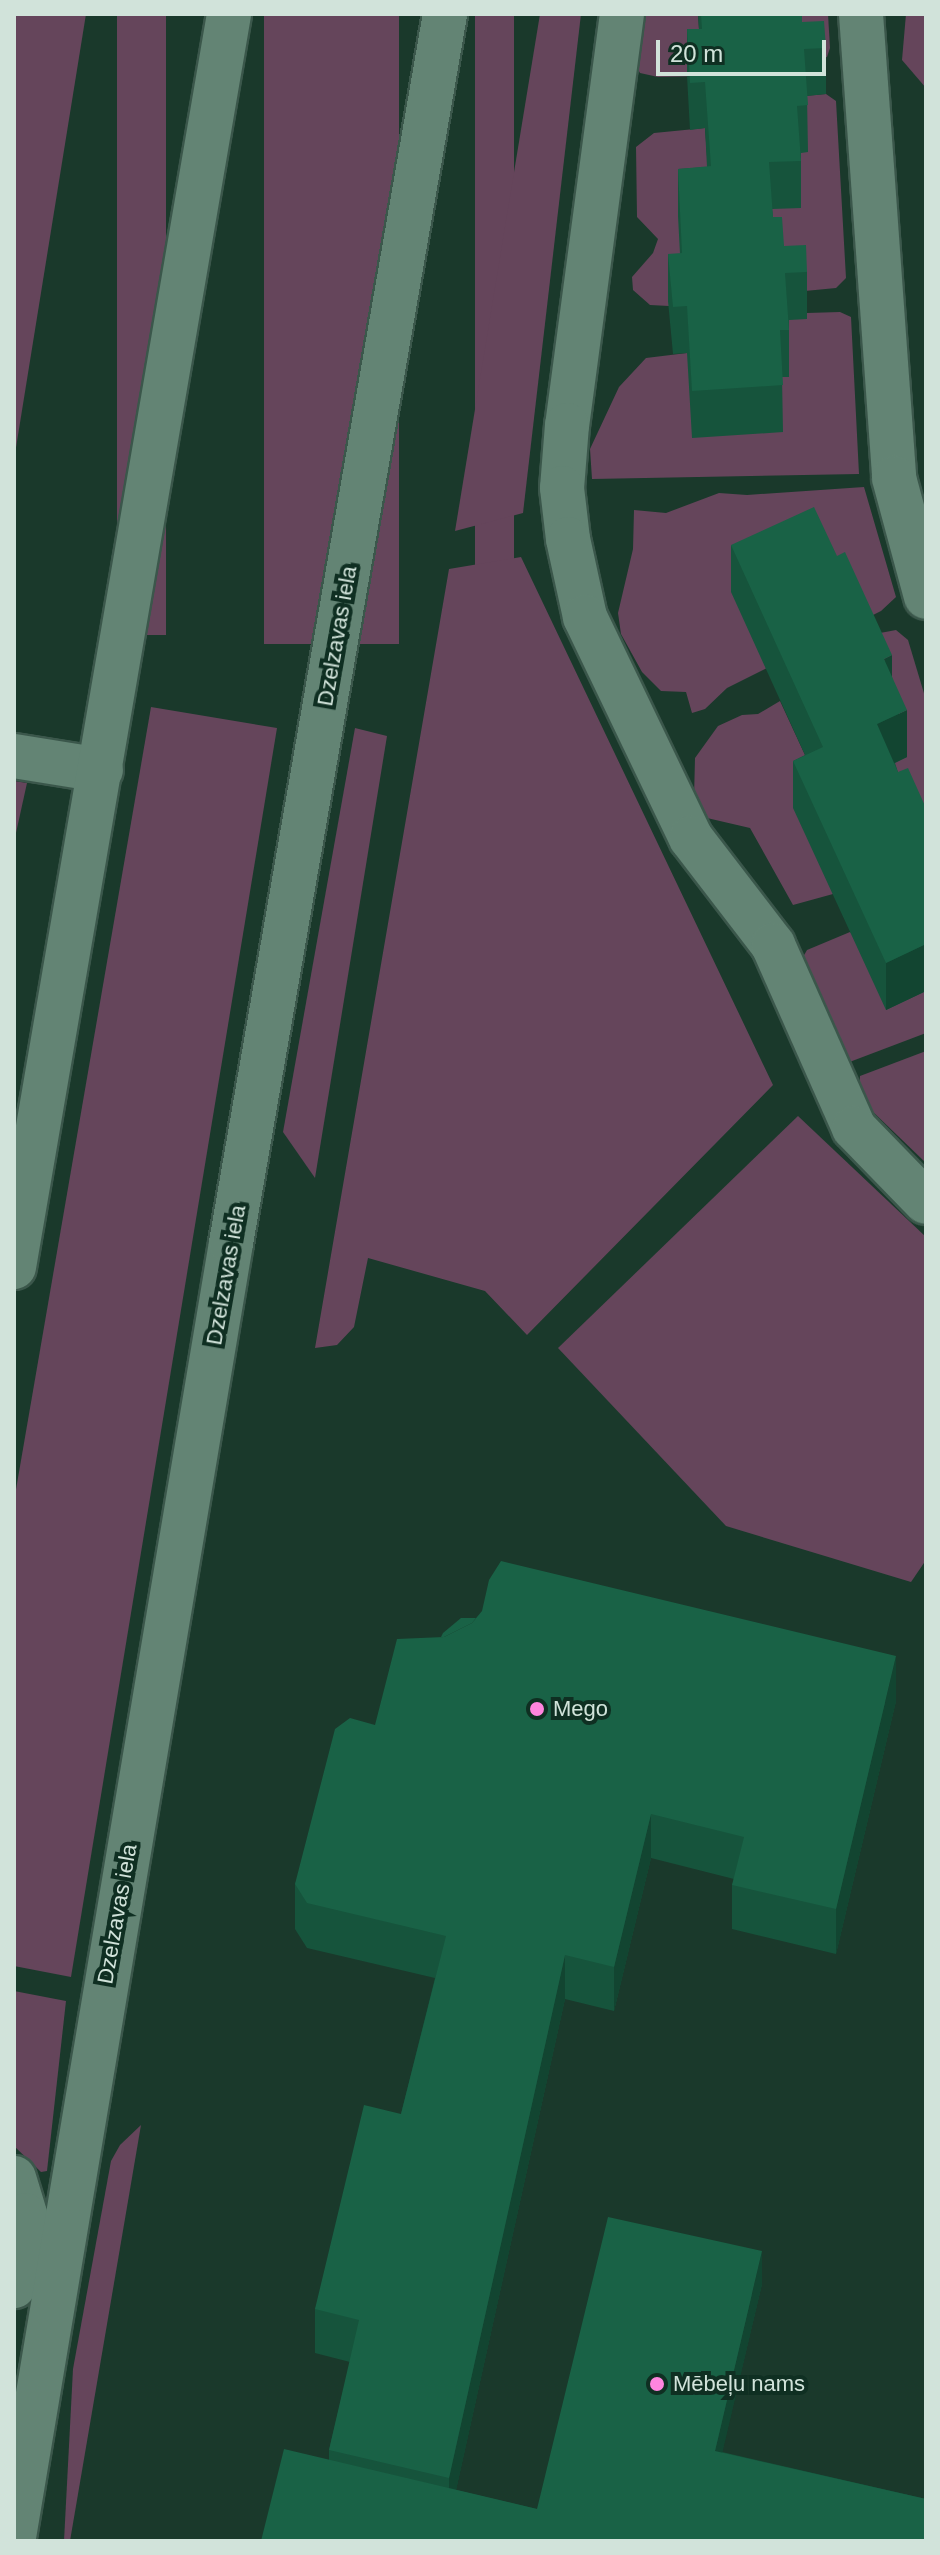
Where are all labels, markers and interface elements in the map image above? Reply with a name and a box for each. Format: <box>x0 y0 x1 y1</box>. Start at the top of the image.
scale bar <box>660 24 830 74</box>
text: 20 m <box>670 40 723 67</box>
street label: Dzelzavas iela <box>312 564 362 708</box>
street label: Dzelzavas iela <box>201 1203 251 1347</box>
place label: Mego <box>553 1696 608 1722</box>
marker: Mego <box>528 1700 546 1718</box>
street label: Dzelzavas iela <box>92 1842 142 1986</box>
place label: Mēbeļu nams <box>673 2371 805 2397</box>
marker: Mēbeļu nams <box>648 2375 666 2393</box>

